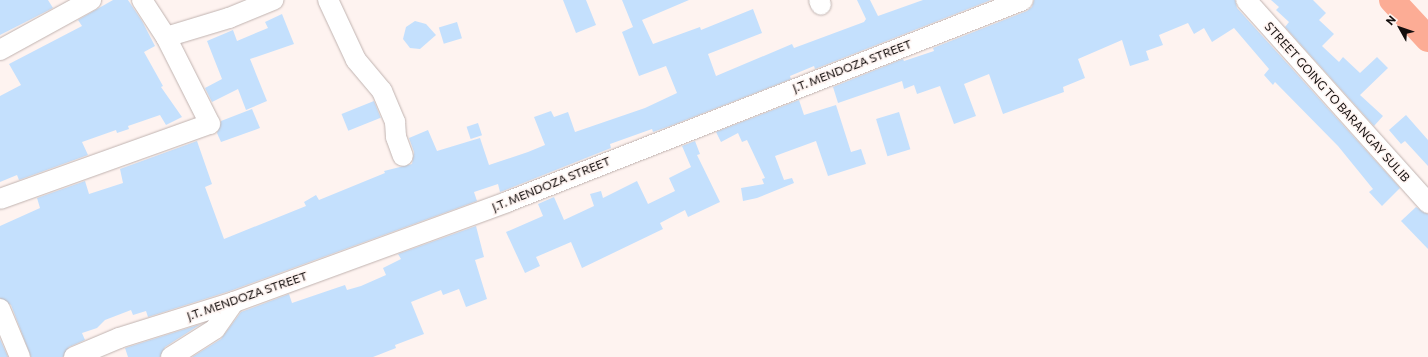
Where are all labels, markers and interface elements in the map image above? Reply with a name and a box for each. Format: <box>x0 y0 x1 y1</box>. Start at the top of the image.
north arrow <box>1380 8 1420 48</box>
street label: STREET GOING TO BARANGAY SULIB <box>1262 19 1412 185</box>
street label: J.T. MENDOZA STREET <box>790 37 914 95</box>
street label: J.T. MENDOZA STREET <box>490 154 612 214</box>
street label: J.T. MENDOZA STREET <box>185 269 309 323</box>

